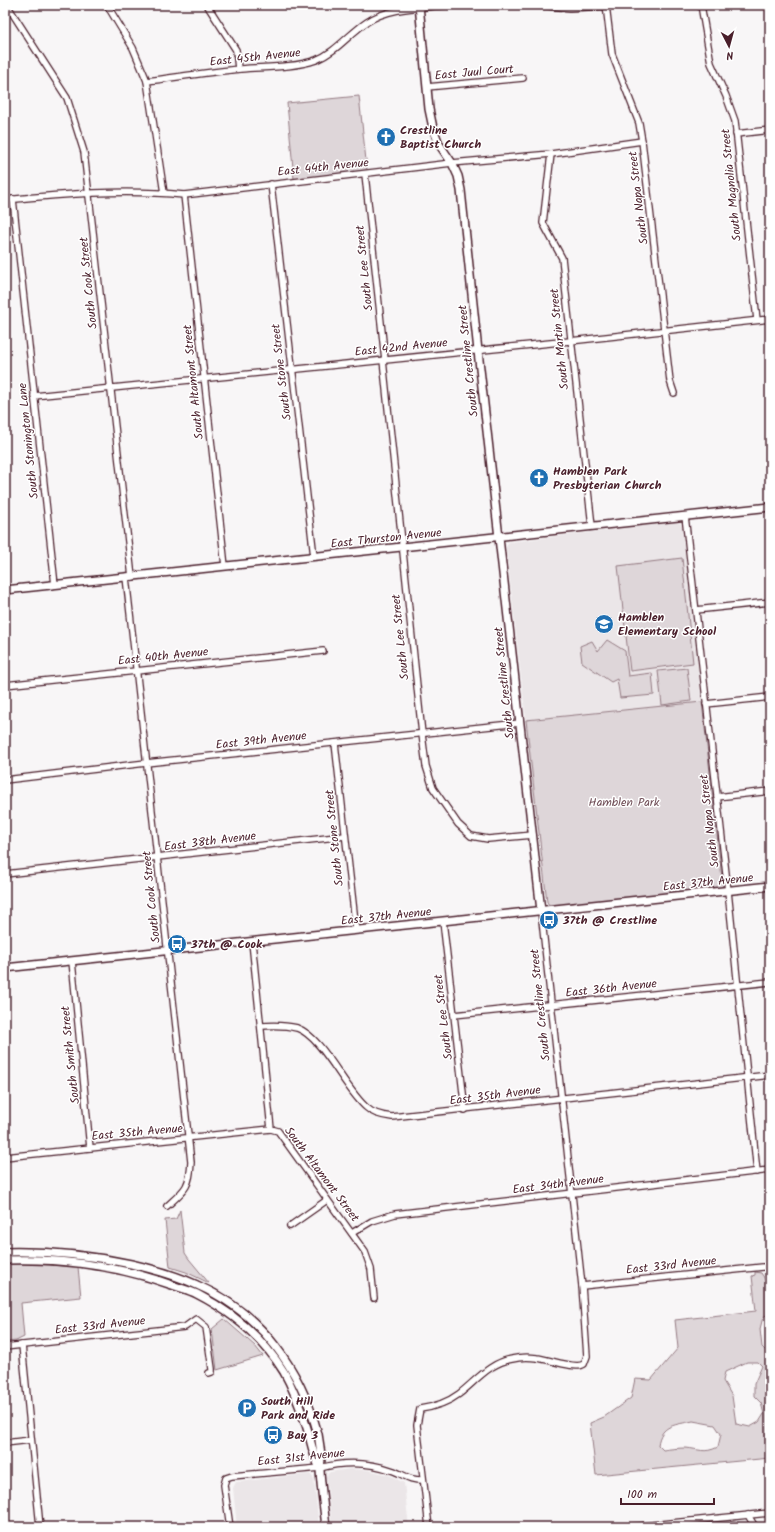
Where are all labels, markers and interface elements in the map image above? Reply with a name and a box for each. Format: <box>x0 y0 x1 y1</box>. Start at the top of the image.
north arrow <box>709 26 749 66</box>
street label: East 45th Avenue <box>209 43 302 72</box>
text: N <box>725 46 734 64</box>
street label: East Juul Court <box>434 60 515 85</box>
place label: Crestline Baptist Church <box>400 121 481 154</box>
church icon: Crestline Baptist Church <box>375 126 397 148</box>
street label: South Magnolia Street <box>716 128 747 242</box>
street label: South Napa Street <box>623 150 654 246</box>
street label: East 44th Avenue <box>276 153 370 182</box>
street label: South Lee Street <box>351 224 378 312</box>
street label: South Cook Street <box>74 236 103 330</box>
street label: South Martin Street <box>545 287 574 391</box>
street label: South Crestline Street <box>453 304 484 418</box>
street label: South Stone Street <box>266 322 297 421</box>
street label: South Altamont Street <box>178 323 209 440</box>
street label: East 42nd Avenue <box>354 333 449 362</box>
street label: South Stonington Lane <box>13 381 44 500</box>
place label: Hamblen Park Presbyterian Church <box>553 462 662 495</box>
church icon: Hamblen Park Presbyterian Church <box>528 467 550 489</box>
street label: East Thurston Avenue <box>330 523 443 554</box>
street label: South Lee Street <box>387 593 414 681</box>
place label: Hamblen Elementary School <box>618 608 717 641</box>
school or university icon: Hamblen Elementary School <box>593 613 615 635</box>
street label: South Crestline Street <box>489 626 520 740</box>
street label: East 40th Avenue <box>117 642 210 671</box>
street label: East 39th Avenue <box>215 726 308 755</box>
street label: South Napa Street <box>694 773 725 869</box>
street label: South Stone Street <box>320 788 349 887</box>
park label: Hamblen Park <box>589 793 660 812</box>
street label: East 38th Avenue <box>163 826 258 857</box>
street label: South Cook Street <box>137 850 166 944</box>
street label: East 37th Avenue <box>662 868 755 897</box>
street label: East 37th Avenue <box>340 902 433 931</box>
bus stop icon: 37th @ Crestline <box>538 909 560 931</box>
place label: 37th @ Crestline <box>562 911 657 930</box>
bus stop icon: 37th @ Cook <box>166 933 188 955</box>
place label: 37th @ Cook <box>190 935 263 954</box>
street label: South Crestline Street <box>525 948 556 1062</box>
street label: South Lee Street <box>429 973 458 1061</box>
street label: East 36th Avenue <box>564 974 658 1003</box>
street label: South Smith Street <box>56 1005 85 1105</box>
street label: East 35th Avenue <box>448 1080 542 1111</box>
street label: East 35th Avenue <box>91 1119 184 1146</box>
street label: South Altamont Street <box>279 1123 364 1226</box>
street label: East 34th Avenue <box>511 1169 605 1200</box>
street label: East 33rd Avenue <box>625 1251 718 1280</box>
street label: East 33rd Avenue <box>54 1311 147 1340</box>
place label: South Hill Park and Ride <box>261 1392 335 1425</box>
parking icon: South Hill Park and Ride <box>236 1397 258 1419</box>
bus stop icon: Bay 3 <box>262 1424 284 1446</box>
place label: Bay 3 <box>287 1426 318 1445</box>
street label: East 31st Avenue <box>256 1443 346 1472</box>
scale bar <box>621 1480 714 1506</box>
text: 100 m <box>627 1485 658 1504</box>

